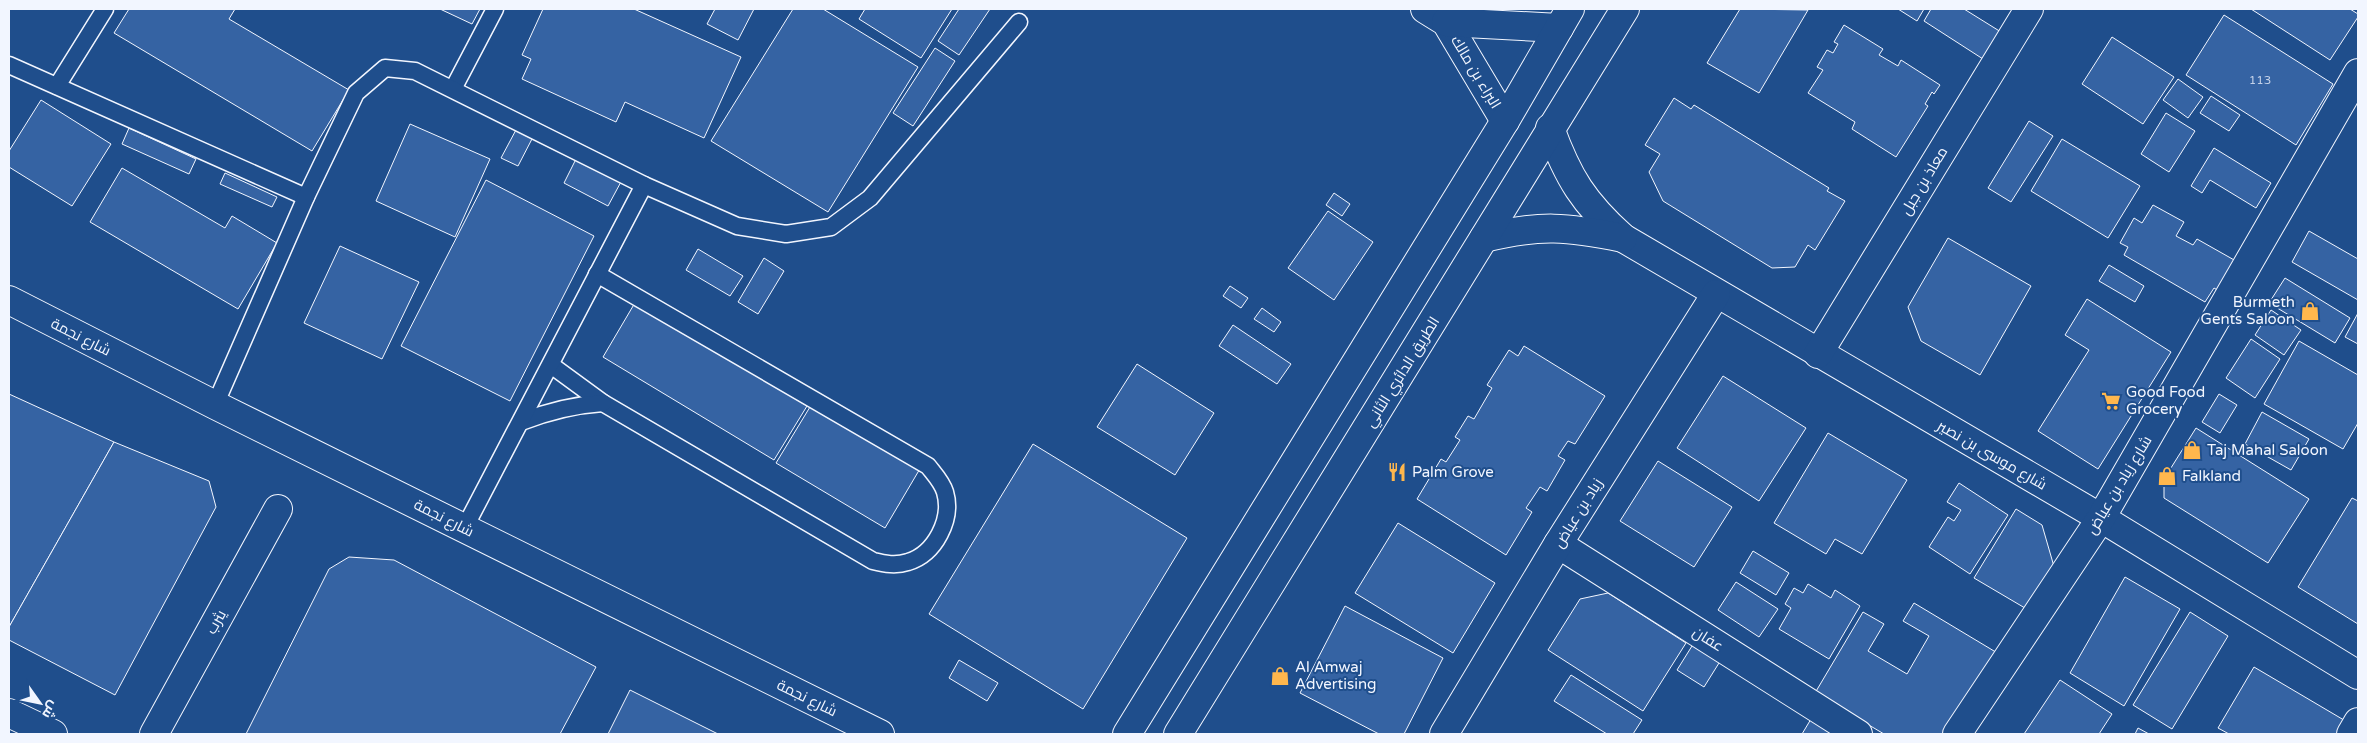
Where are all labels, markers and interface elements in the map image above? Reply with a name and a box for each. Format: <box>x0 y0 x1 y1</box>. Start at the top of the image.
street label: البراء بن مالك <box>1446 32 1505 112</box>
house number: 113 <box>2249 73 2271 87</box>
street label: معاذ بن جبل <box>1897 144 1952 219</box>
place label: Burmeth Gents Saloon <box>2201 293 2295 328</box>
shop icon: Burmeth Gents Saloon <box>2299 300 2321 322</box>
street label: الطريق الدائري الثاني <box>1361 313 1446 432</box>
street label: شارع نجمة <box>47 314 114 362</box>
place label: Good Food Grocery <box>2126 383 2205 418</box>
supermarket icon: Good Food Grocery <box>2100 390 2122 412</box>
street label: شارع موسى بن نصير <box>1932 416 2050 495</box>
street label: شارع زياد بن عياض <box>2083 433 2157 539</box>
shop icon: Taj Mahal Saloon <box>2181 439 2203 461</box>
place label: Taj Mahal Saloon <box>2207 441 2328 459</box>
restaurant icon: Palm Grove <box>1386 461 1408 483</box>
place label: Palm Grove <box>1412 463 1494 481</box>
shop icon: Falkland <box>2156 465 2178 487</box>
place label: Falkland <box>2182 467 2241 485</box>
street label: زياد بن عياض <box>1550 475 1607 552</box>
street label: شارع نجمة <box>410 495 477 543</box>
street label: يثرب <box>202 607 230 637</box>
street label: عفان <box>1689 623 1727 656</box>
place label: Al Amwaj Advertising <box>1295 658 1377 693</box>
shop icon: Al Amwaj Advertising <box>1269 665 1291 687</box>
street label: شارع نجمة <box>773 676 840 722</box>
north arrow <box>15 678 65 728</box>
text: ش <box>38 698 63 722</box>

